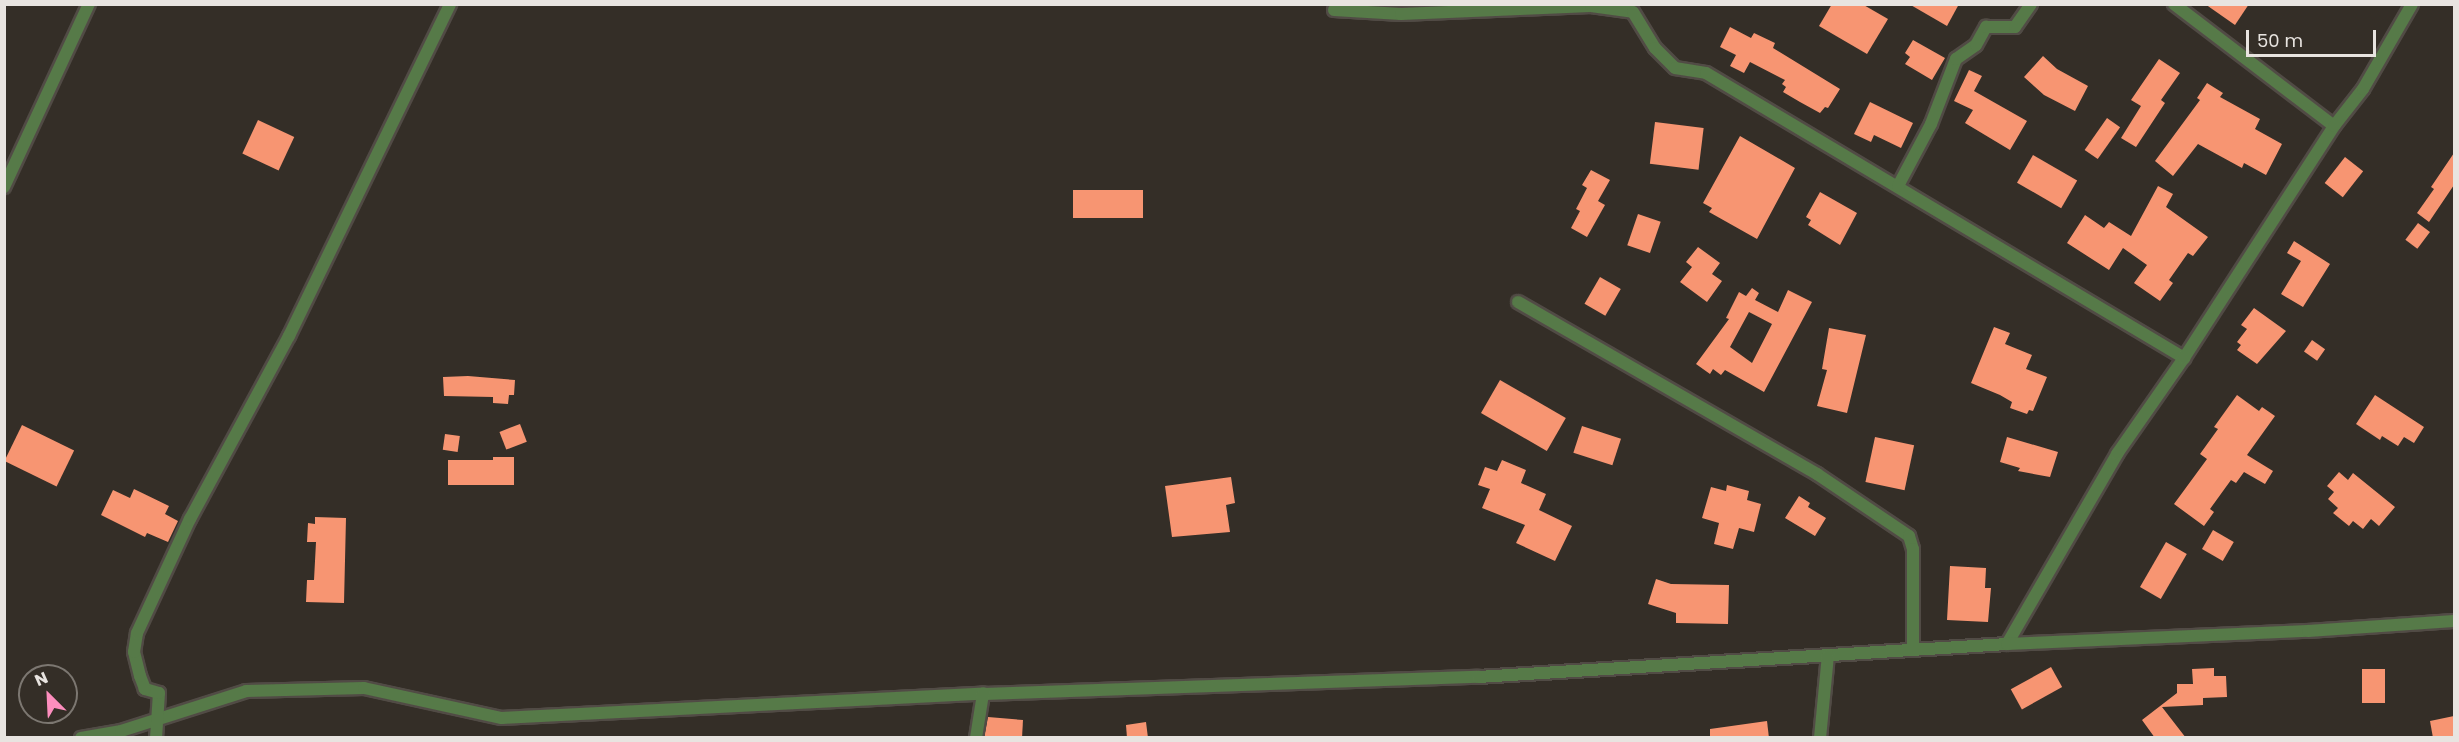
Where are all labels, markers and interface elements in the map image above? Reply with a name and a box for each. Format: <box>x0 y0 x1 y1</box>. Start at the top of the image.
scale bar <box>2249 18 2380 56</box>
text: 50 m <box>2257 28 2303 53</box>
north arrow <box>18 664 78 724</box>
text: N <box>31 666 51 692</box>

